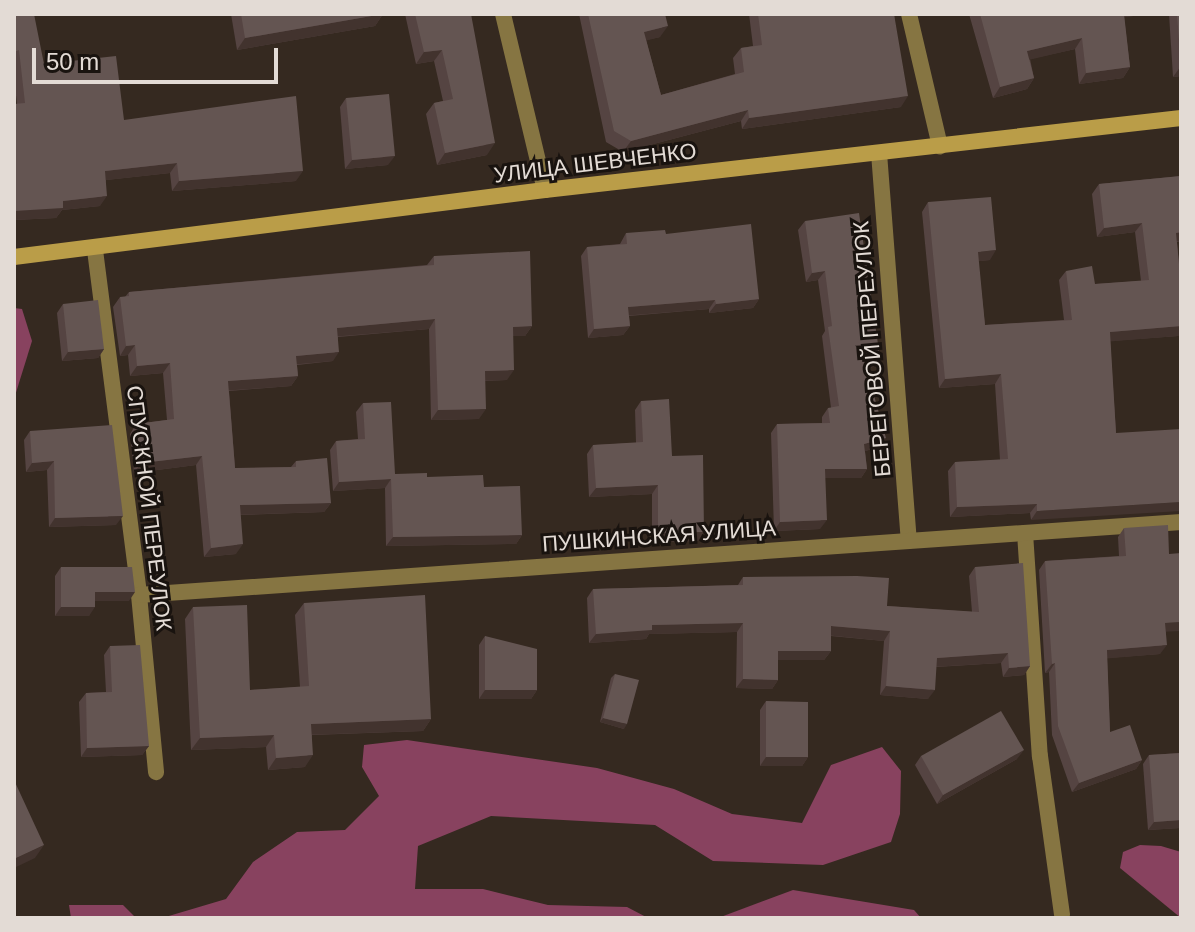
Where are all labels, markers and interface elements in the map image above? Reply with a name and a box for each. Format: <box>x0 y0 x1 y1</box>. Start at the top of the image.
scale bar <box>36 32 282 82</box>
text: 50 m <box>46 48 99 75</box>
street label: УЛИЦА ШЕВЧЕНКО <box>492 137 698 189</box>
street label: БЕРЕГОВОЙ ПЕРЕУЛОК <box>848 220 896 478</box>
street label: СПУСКНОЙ ПЕРЕУЛОК <box>121 384 177 632</box>
street label: ПУШКИНСКАЯ УЛИЦА <box>541 515 777 557</box>

